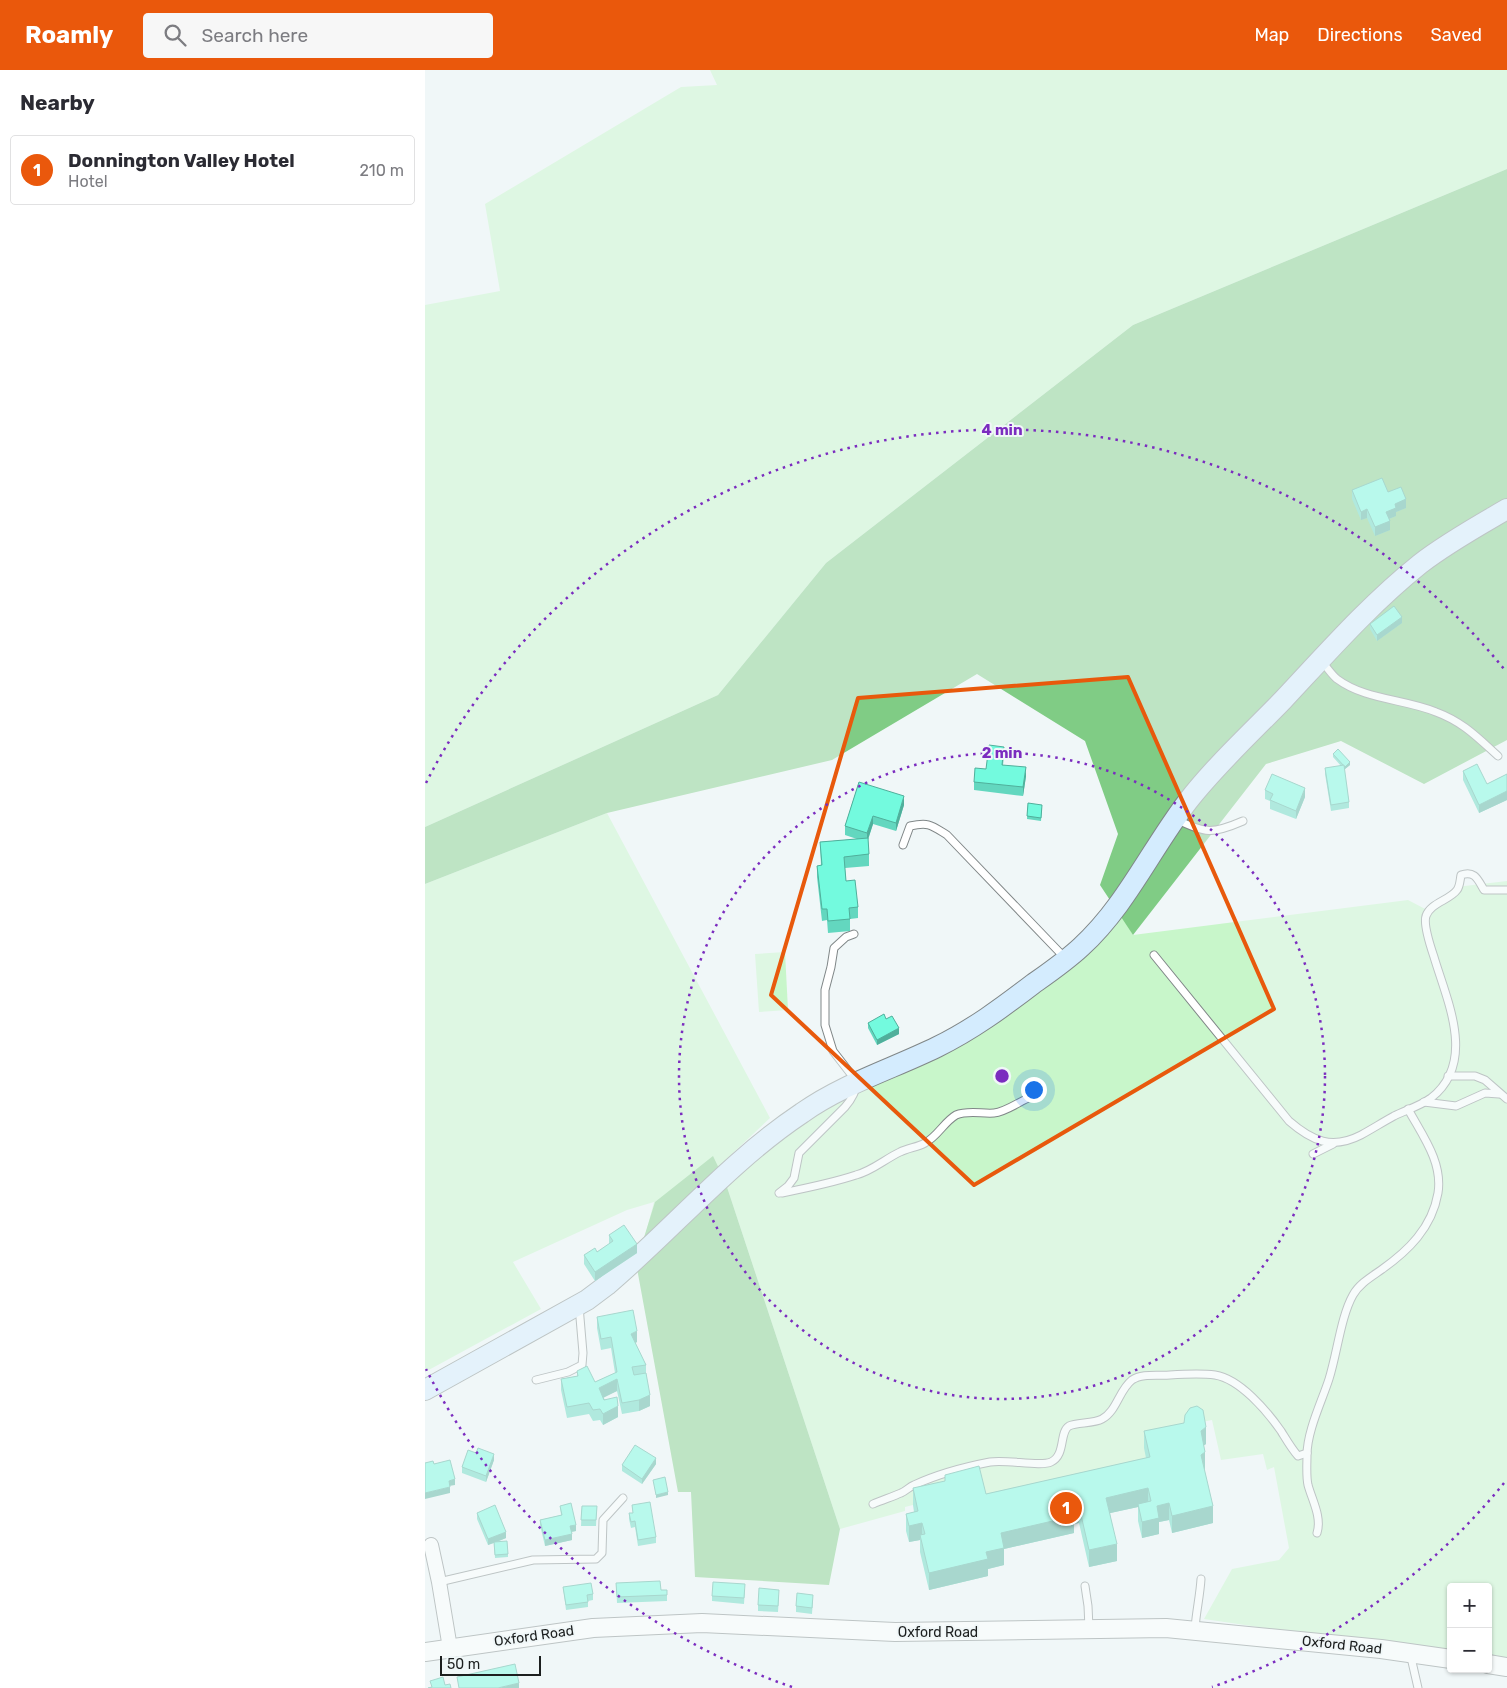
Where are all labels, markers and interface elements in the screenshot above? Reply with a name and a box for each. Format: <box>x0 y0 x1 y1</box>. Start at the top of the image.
search box <box>143 13 493 58</box>
text: Roamly <box>25 21 113 49</box>
icon: search <box>161 21 189 49</box>
text: Search here <box>201 24 308 47</box>
text: Map <box>1254 24 1289 46</box>
text: Directions <box>1317 24 1403 46</box>
text: Saved <box>1431 24 1482 46</box>
text: Nearby <box>20 90 95 115</box>
text: Donnington Valley Hotel <box>68 149 295 172</box>
text: 1 <box>33 161 41 180</box>
text: 210 m <box>359 161 404 180</box>
text: Hotel <box>68 172 108 191</box>
text: 4 min <box>981 421 1023 439</box>
text: 2 min <box>982 744 1022 762</box>
centre of rings <box>993 1067 1011 1085</box>
your location <box>1021 1077 1047 1103</box>
pin: 1 <box>1050 1489 1082 1527</box>
map controls <box>1447 1583 1492 1673</box>
button: + <box>1447 1583 1492 1628</box>
street label: Oxford Road <box>493 1622 575 1650</box>
street label: Oxford Road <box>898 1624 978 1641</box>
button: − <box>1447 1628 1492 1673</box>
street label: Oxford Road <box>1301 1632 1383 1658</box>
scale bar <box>440 1653 541 1676</box>
text: 50 m <box>447 1656 480 1673</box>

